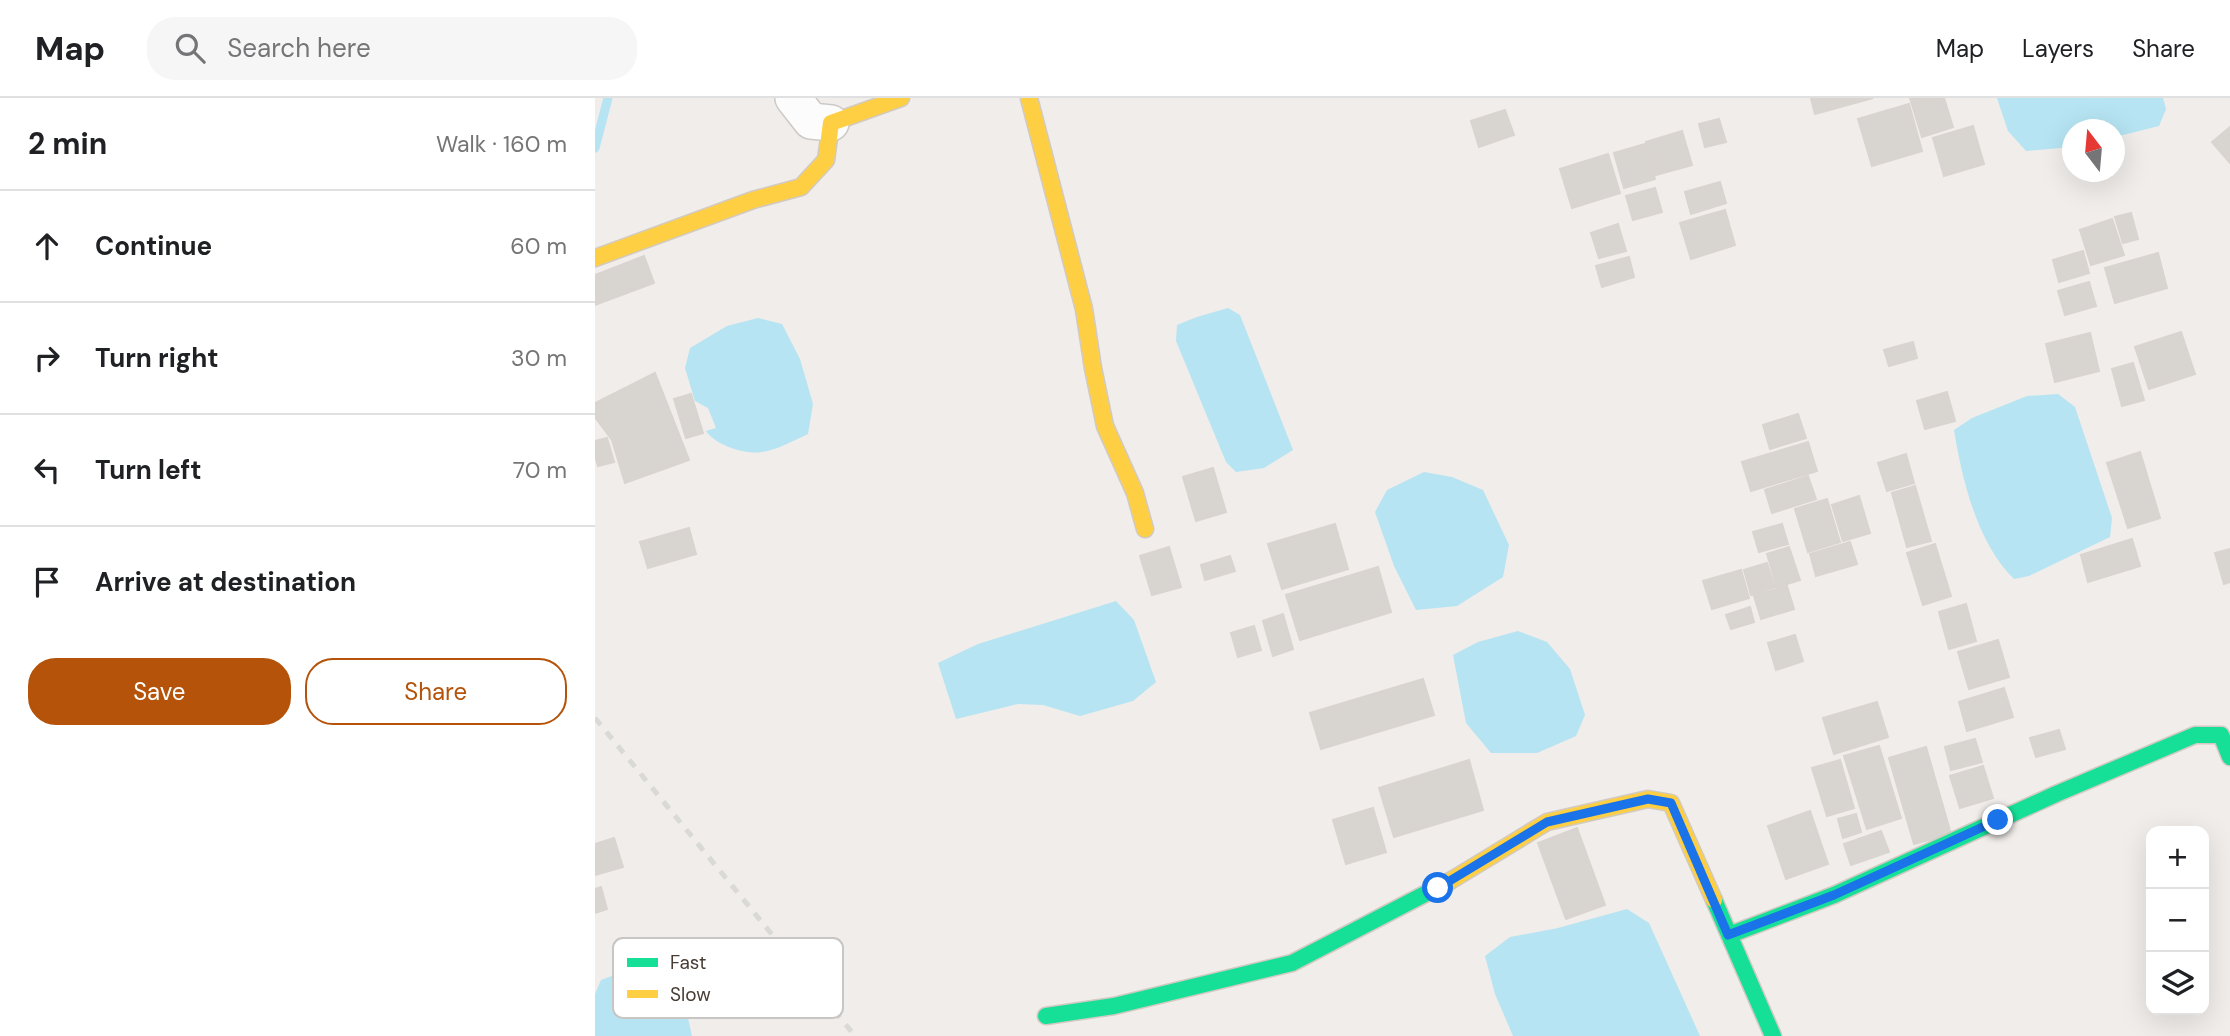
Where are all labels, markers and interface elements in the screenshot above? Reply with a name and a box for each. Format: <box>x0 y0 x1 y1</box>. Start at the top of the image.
search box <box>147 17 637 80</box>
text: Map <box>35 27 105 70</box>
icon: search <box>171 29 209 67</box>
text: Search here <box>227 31 371 65</box>
text: Map <box>1936 33 1984 64</box>
text: Layers <box>2022 33 2094 64</box>
text: Share <box>2132 33 2195 64</box>
north arrow <box>2062 119 2125 182</box>
text: 2 min <box>28 124 107 163</box>
text: Walk · 160 m <box>436 129 567 159</box>
icon: ahead <box>28 227 66 265</box>
text: Continue <box>95 229 212 263</box>
text: 60 m <box>510 231 567 261</box>
icon: right <box>28 339 66 377</box>
text: Turn right <box>95 341 219 375</box>
text: 30 m <box>511 343 567 373</box>
icon: left <box>28 451 66 489</box>
text: Turn left <box>95 453 202 487</box>
text: 70 m <box>513 455 567 485</box>
icon: arrive <box>28 563 66 601</box>
text: Arrive at destination <box>95 565 356 599</box>
button: Save <box>28 658 291 725</box>
button: Share <box>305 658 567 725</box>
route end <box>1982 804 2013 835</box>
map controls <box>2146 826 2209 1015</box>
button: + <box>2146 826 2209 889</box>
route start <box>1422 872 1453 903</box>
button: − <box>2146 889 2209 952</box>
legend <box>613 938 843 1018</box>
text: Fast <box>670 950 706 975</box>
button: layers <box>2146 952 2209 1015</box>
text: Slow <box>670 982 711 1007</box>

